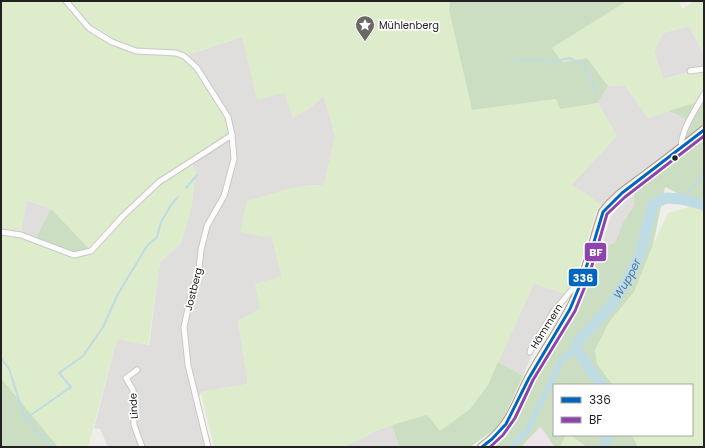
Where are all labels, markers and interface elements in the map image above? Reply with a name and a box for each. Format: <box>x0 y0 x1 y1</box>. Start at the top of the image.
place icon: Mühlenberg <box>354 14 376 42</box>
place label: Mühlenberg <box>379 18 439 33</box>
unlabelled marker <box>670 153 680 163</box>
line badge: BF <box>584 242 607 262</box>
text: BF <box>589 244 603 260</box>
water label: Wupper <box>609 255 645 302</box>
street label: Jostberg <box>181 266 206 312</box>
line badge: 336 <box>568 268 598 287</box>
text: 336 <box>573 270 593 286</box>
street label: Hämmern <box>527 301 566 352</box>
legend <box>553 384 693 436</box>
text: 336 <box>589 391 611 408</box>
street label: Linde <box>125 393 142 419</box>
text: BF <box>589 411 602 428</box>

